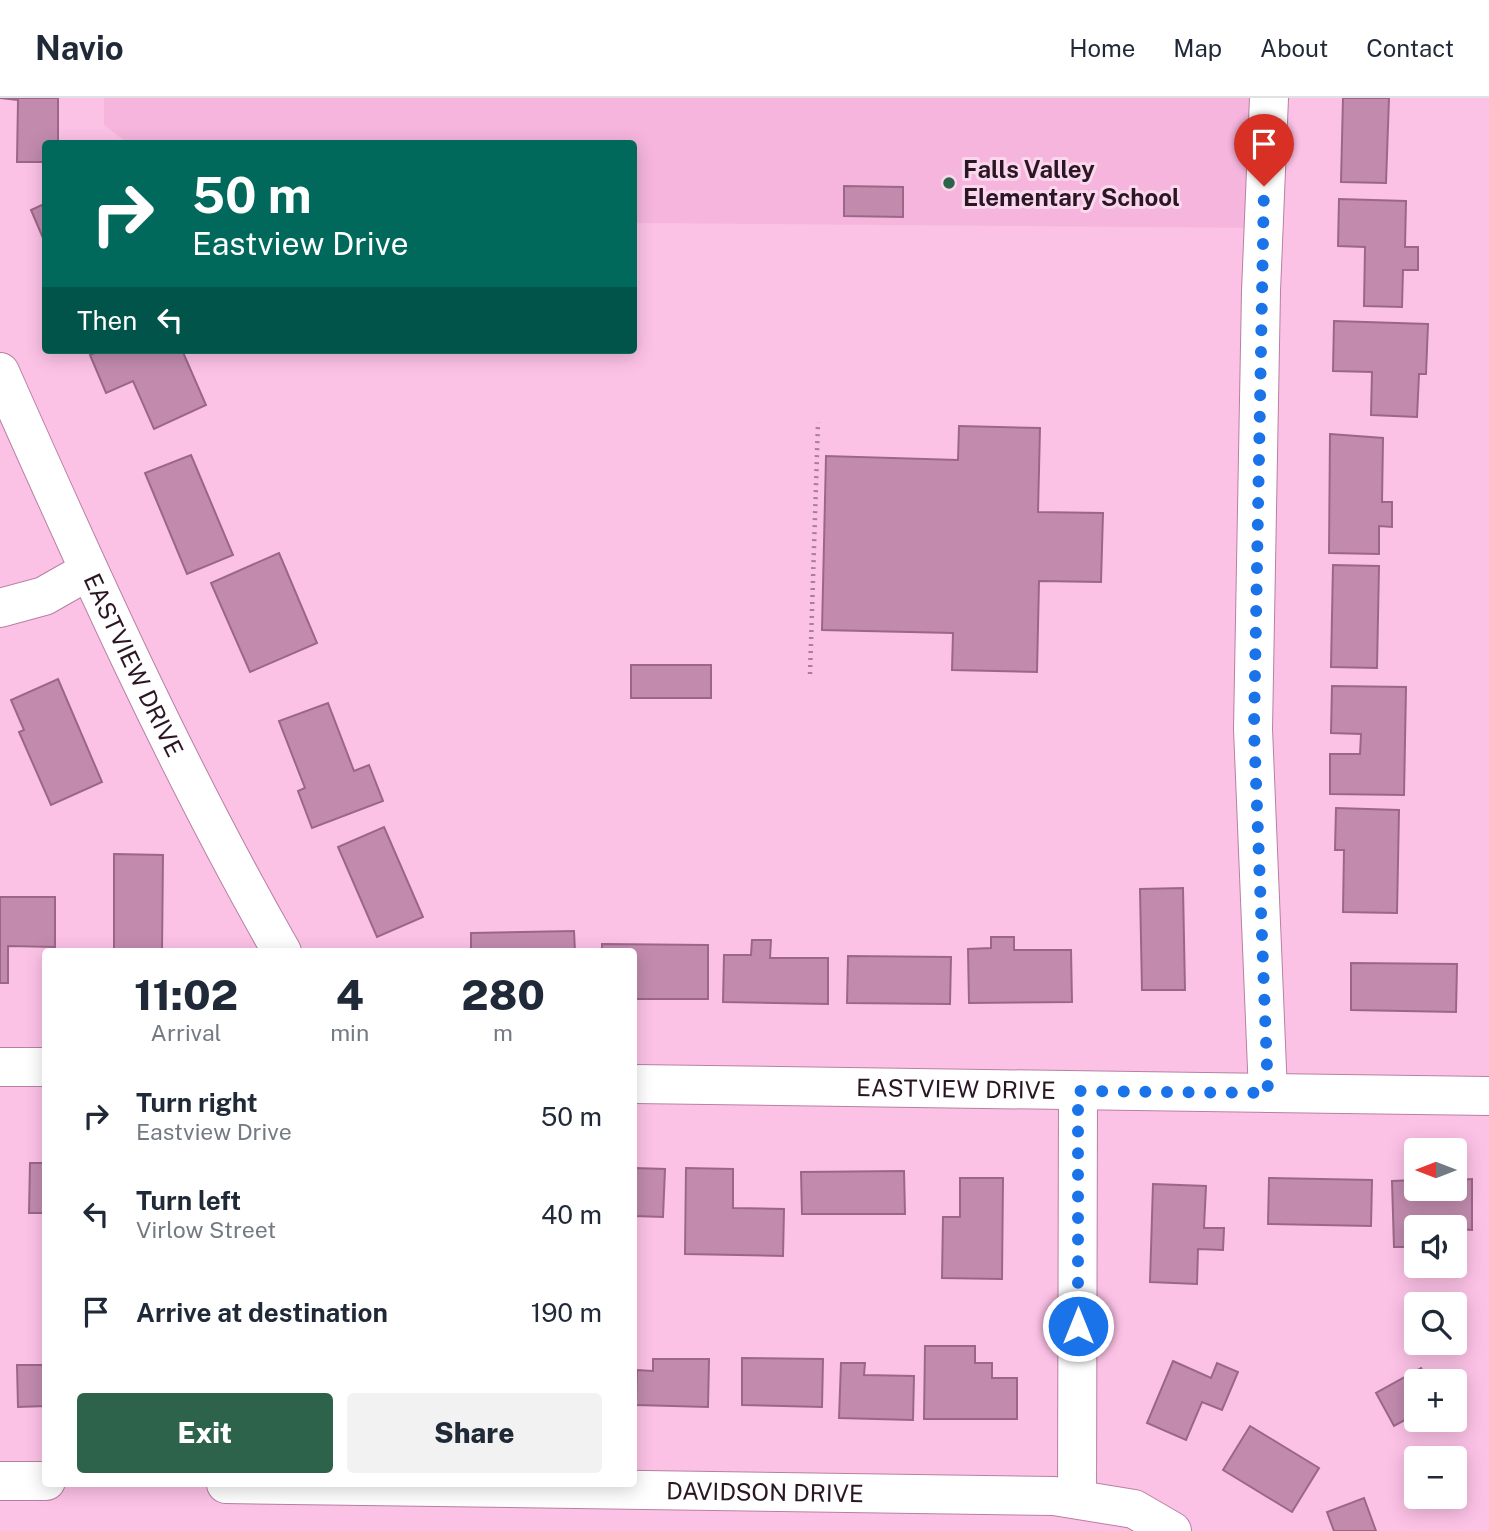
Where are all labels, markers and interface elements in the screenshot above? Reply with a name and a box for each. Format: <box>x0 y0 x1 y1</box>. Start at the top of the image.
text: Navio <box>35 29 124 67</box>
text: Home <box>1069 34 1135 62</box>
text: Map <box>1173 34 1222 62</box>
text: About <box>1260 34 1328 62</box>
text: Contact <box>1366 34 1454 62</box>
pin <box>1234 114 1294 186</box>
icon: arrive <box>1245 125 1283 163</box>
place label: Falls Valley Elementary School <box>963 155 1180 211</box>
text: 50 m <box>192 166 312 224</box>
icon: right <box>77 168 168 259</box>
marker: Falls Valley Elementary School <box>941 175 957 191</box>
text: Eastview Drive <box>192 225 409 262</box>
icon: left <box>151 301 189 339</box>
text: Then <box>77 305 137 336</box>
street label: EASTVIEW DRIVE <box>78 569 190 761</box>
text: 11:02 <box>134 970 238 1019</box>
text: 4 <box>336 970 364 1019</box>
text: 280 <box>461 970 545 1019</box>
text: Arrival <box>151 1019 222 1046</box>
text: min <box>330 1019 369 1046</box>
text: m <box>493 1019 513 1046</box>
street label: EASTVIEW DRIVE <box>856 1073 1056 1104</box>
text: Turn right <box>136 1087 258 1118</box>
icon: right <box>77 1097 115 1135</box>
text: 50 m <box>541 1101 602 1132</box>
text: Eastview Drive <box>136 1118 292 1145</box>
north arrow <box>1404 1138 1466 1200</box>
map controls <box>1404 1138 1467 1509</box>
text: Turn left <box>136 1185 241 1216</box>
icon: left <box>77 1195 115 1233</box>
text: 40 m <box>541 1199 602 1230</box>
button: sound <box>1404 1215 1467 1278</box>
text: Virlow Street <box>136 1216 276 1243</box>
position arrow <box>1041 1289 1115 1363</box>
button: search <box>1404 1292 1467 1355</box>
icon: arrive <box>77 1293 115 1331</box>
text: Arrive at destination <box>136 1297 388 1328</box>
text: 190 m <box>531 1297 602 1328</box>
button: + <box>1404 1369 1467 1432</box>
button: Exit <box>77 1393 333 1473</box>
button: Share <box>347 1393 602 1473</box>
button: − <box>1404 1446 1467 1509</box>
street label: DAVIDSON DRIVE <box>666 1476 864 1507</box>

